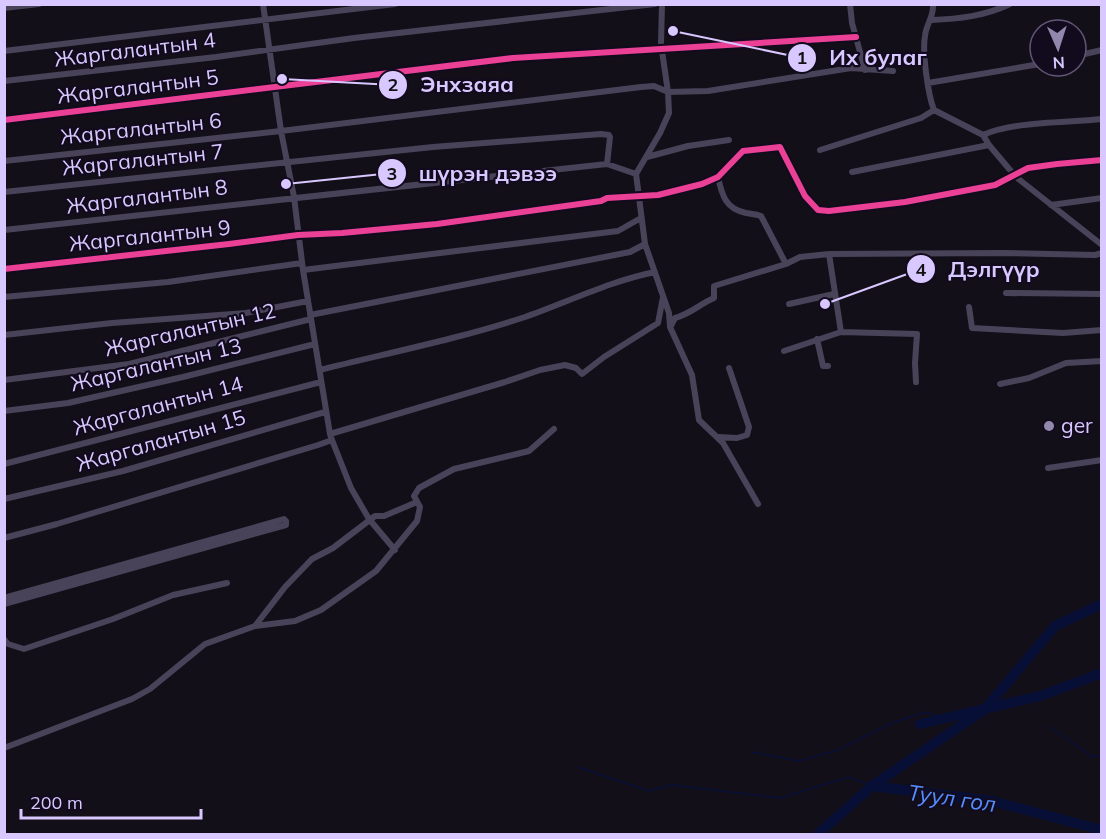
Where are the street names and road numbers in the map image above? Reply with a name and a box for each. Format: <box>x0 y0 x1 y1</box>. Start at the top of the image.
street label: Жаргалантын 4 <box>53 26 217 72</box>
street label: Жаргалантын 5 <box>56 63 220 109</box>
street label: Жаргалантын 6 <box>59 107 223 149</box>
street label: Жаргалантын 7 <box>61 138 225 180</box>
street label: Жаргалантын 8 <box>65 173 229 219</box>
street label: Жаргалантын 9 <box>68 214 232 256</box>
street label: Жаргалантын 12 <box>102 297 278 361</box>
street label: Жаргалантын 13 <box>68 332 244 396</box>
street label: Жаргалантын 14 <box>70 370 246 440</box>
street label: Жаргалантын 15 <box>73 403 248 477</box>

